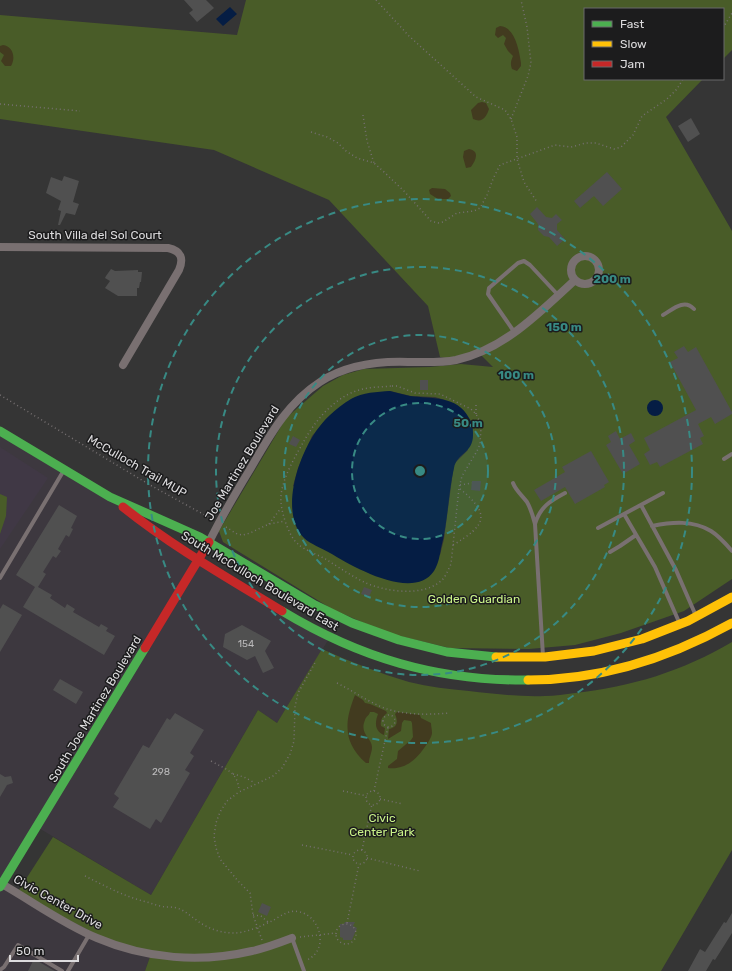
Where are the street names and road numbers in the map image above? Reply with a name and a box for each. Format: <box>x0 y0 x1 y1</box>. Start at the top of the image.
street label: South Villa del Sol Court <box>28 228 162 242</box>
street label: Joe Martinez Boulevard <box>202 403 282 523</box>
street label: McCulloch Trail MUP <box>85 432 189 500</box>
street label: South McCulloch Boulevard East <box>179 528 342 634</box>
street label: South Joe Martinez Boulevard <box>46 633 144 785</box>
street label: Civic Center Drive <box>11 872 105 932</box>

